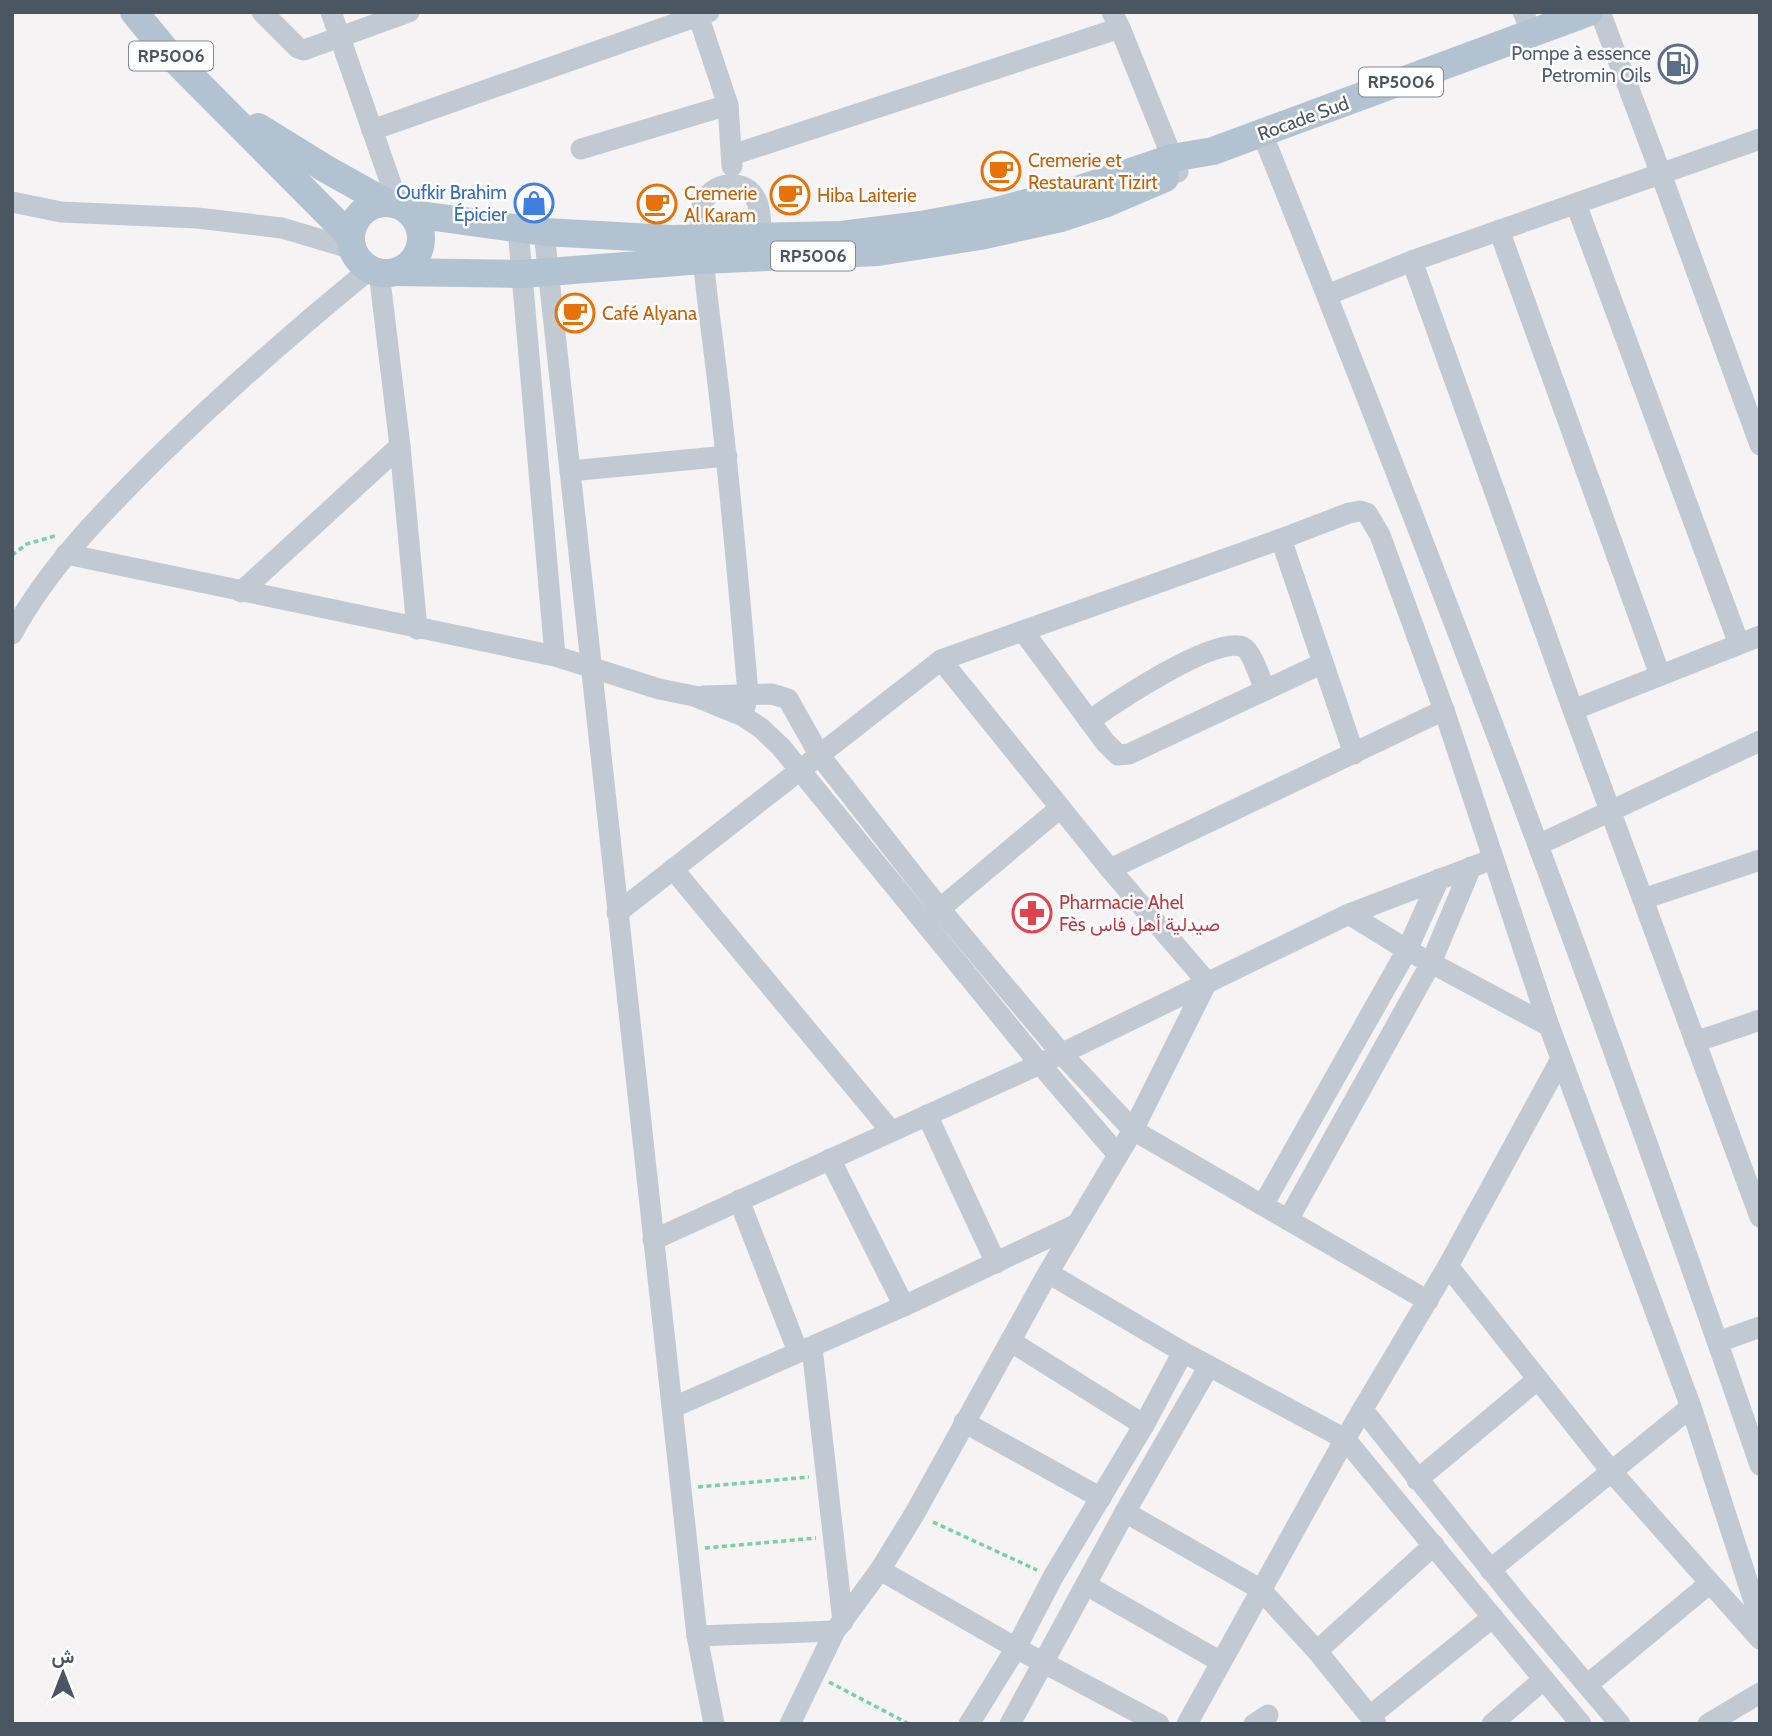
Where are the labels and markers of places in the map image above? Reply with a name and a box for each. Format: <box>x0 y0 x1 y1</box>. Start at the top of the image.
place label: Pompe à essence Petromin Oils <box>1511 42 1651 87</box>
fuel station icon: Pompe à essence Petromin Oils <box>1657 43 1699 85</box>
place label: Cremerie et Restaurant Tizirt <box>1028 149 1158 194</box>
cafe icon: Cremerie et Restaurant Tizirt <box>980 150 1022 192</box>
cafe icon: Hiba Laiterie <box>769 174 811 216</box>
place label: Oufkir Brahim Épicier <box>396 181 507 226</box>
shop icon: Oufkir Brahim Épicier <box>513 182 555 224</box>
place label: Cremerie Al Karam <box>684 182 757 227</box>
cafe icon: Cremerie Al Karam <box>636 183 678 225</box>
place label: Hiba Laiterie <box>817 184 917 207</box>
cafe icon: Café Alyana <box>554 292 596 334</box>
place label: Café Alyana <box>602 302 697 325</box>
place label: Pharmacie Ahel Fès صيدلية أهل فاس <box>1059 891 1220 936</box>
pharmacy icon: Pharmacie Ahel Fès صيدلية أهل فاس <box>1011 892 1053 934</box>

